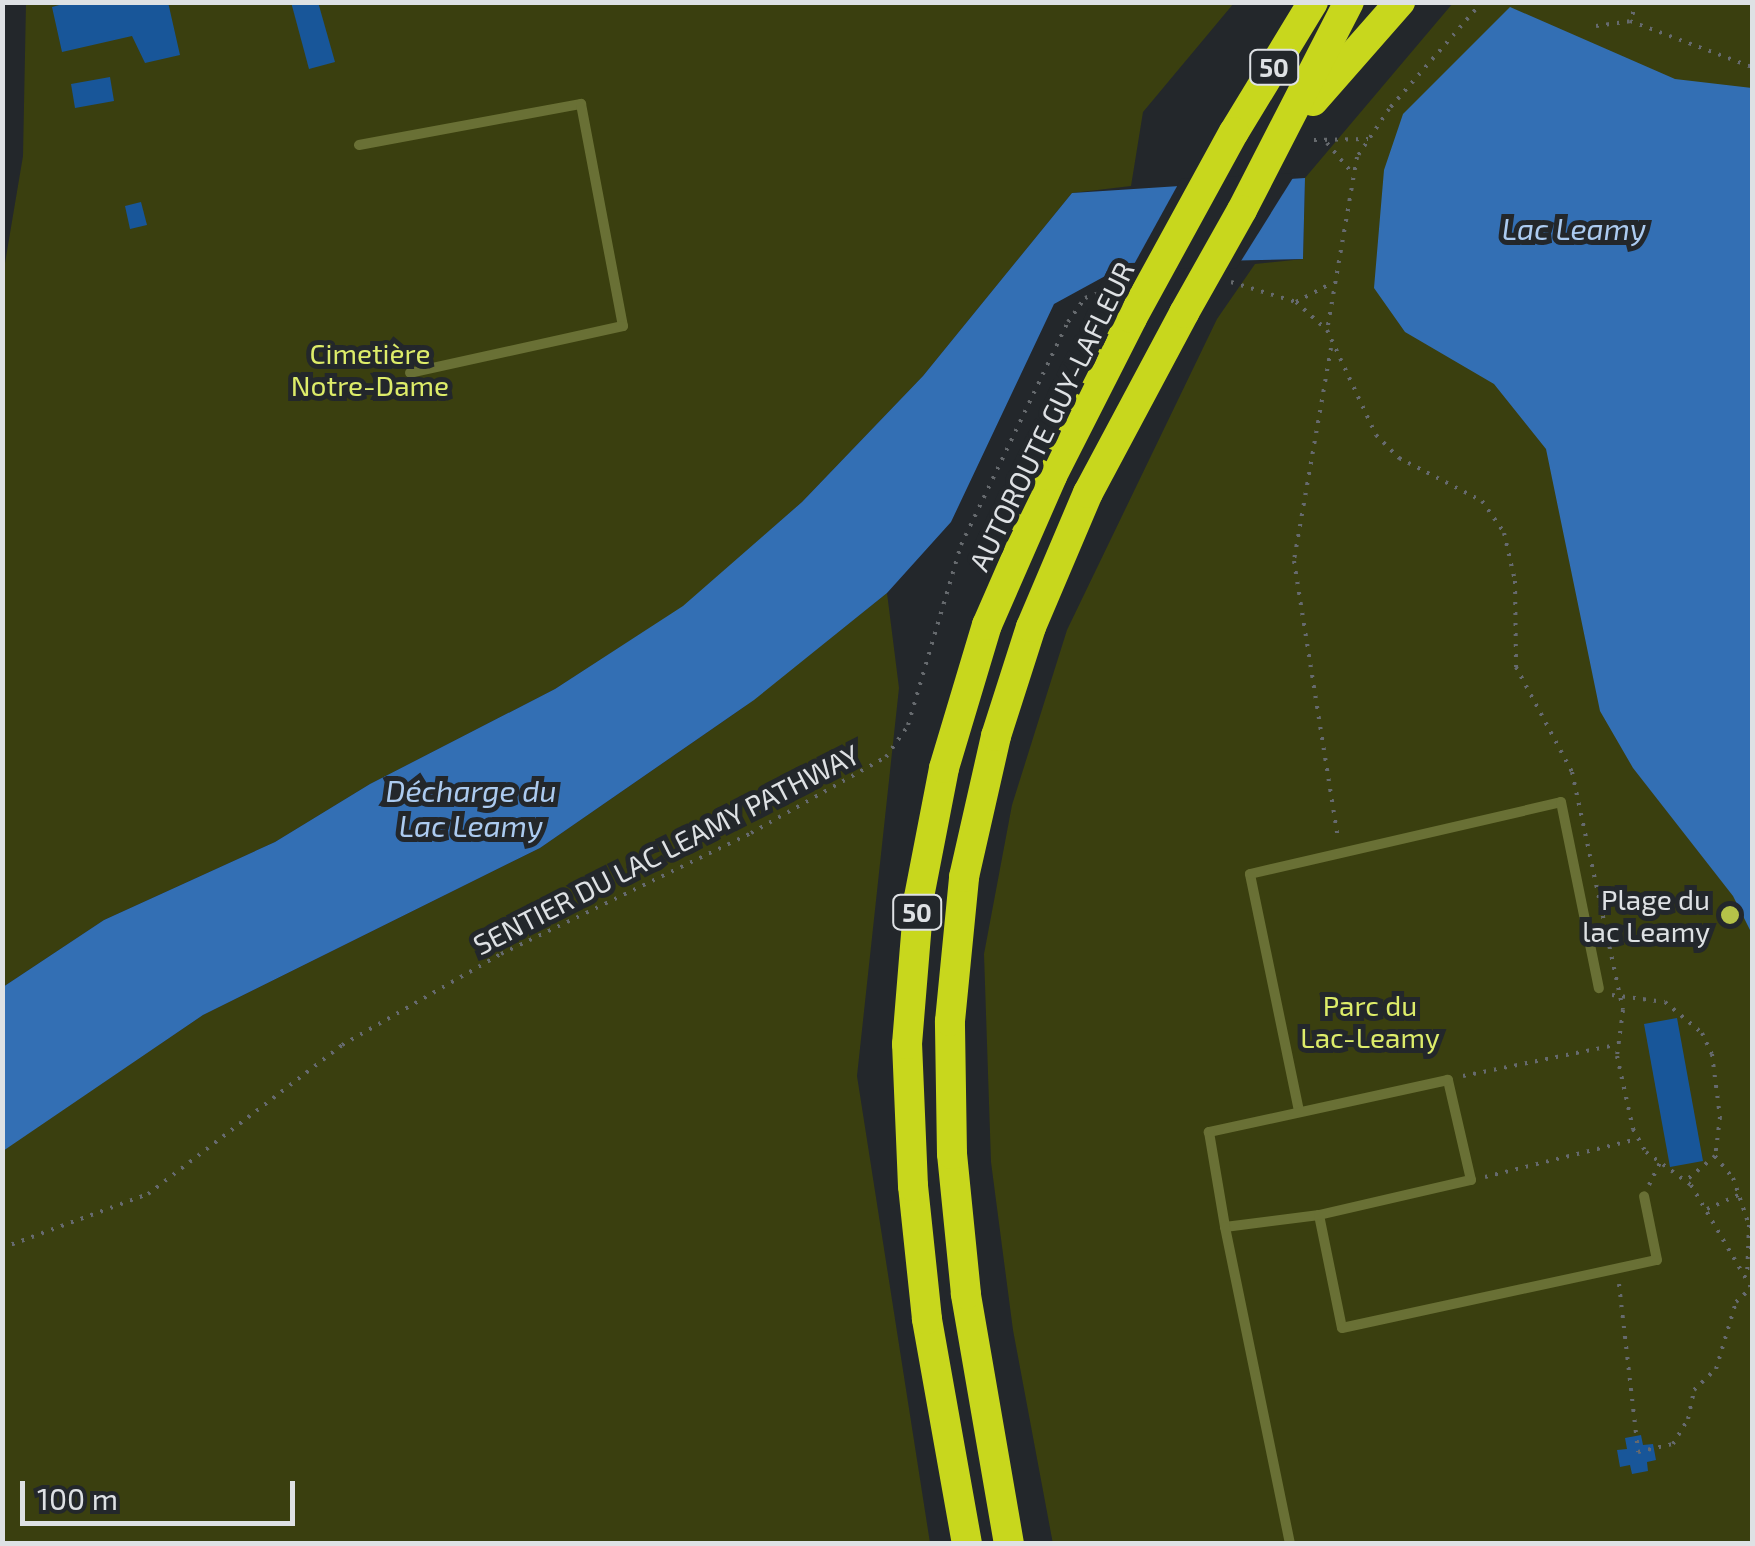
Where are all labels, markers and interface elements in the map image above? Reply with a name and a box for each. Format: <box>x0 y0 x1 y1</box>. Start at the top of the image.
road number: 50 <box>1249 47 1299 87</box>
water label: Lac Leamy <box>1502 210 1646 246</box>
street label: AUTOROUTE GUY-LAFLEUR <box>961 256 1141 576</box>
park label: Cimetière Notre-Dame <box>291 336 449 402</box>
street label: SENTIER DU LAC LEAMY PATHWAY <box>467 737 865 961</box>
water label: Décharge du Lac Leamy <box>386 772 556 842</box>
place label: Plage du lac Leamy <box>1582 882 1710 948</box>
road number: 50 <box>892 892 942 932</box>
marker: Plage du lac Leamy <box>1719 904 1741 926</box>
park label: Parc du Lac-Leamy <box>1300 988 1440 1054</box>
scale bar <box>25 1461 300 1523</box>
text: 100 m <box>37 1480 118 1516</box>

